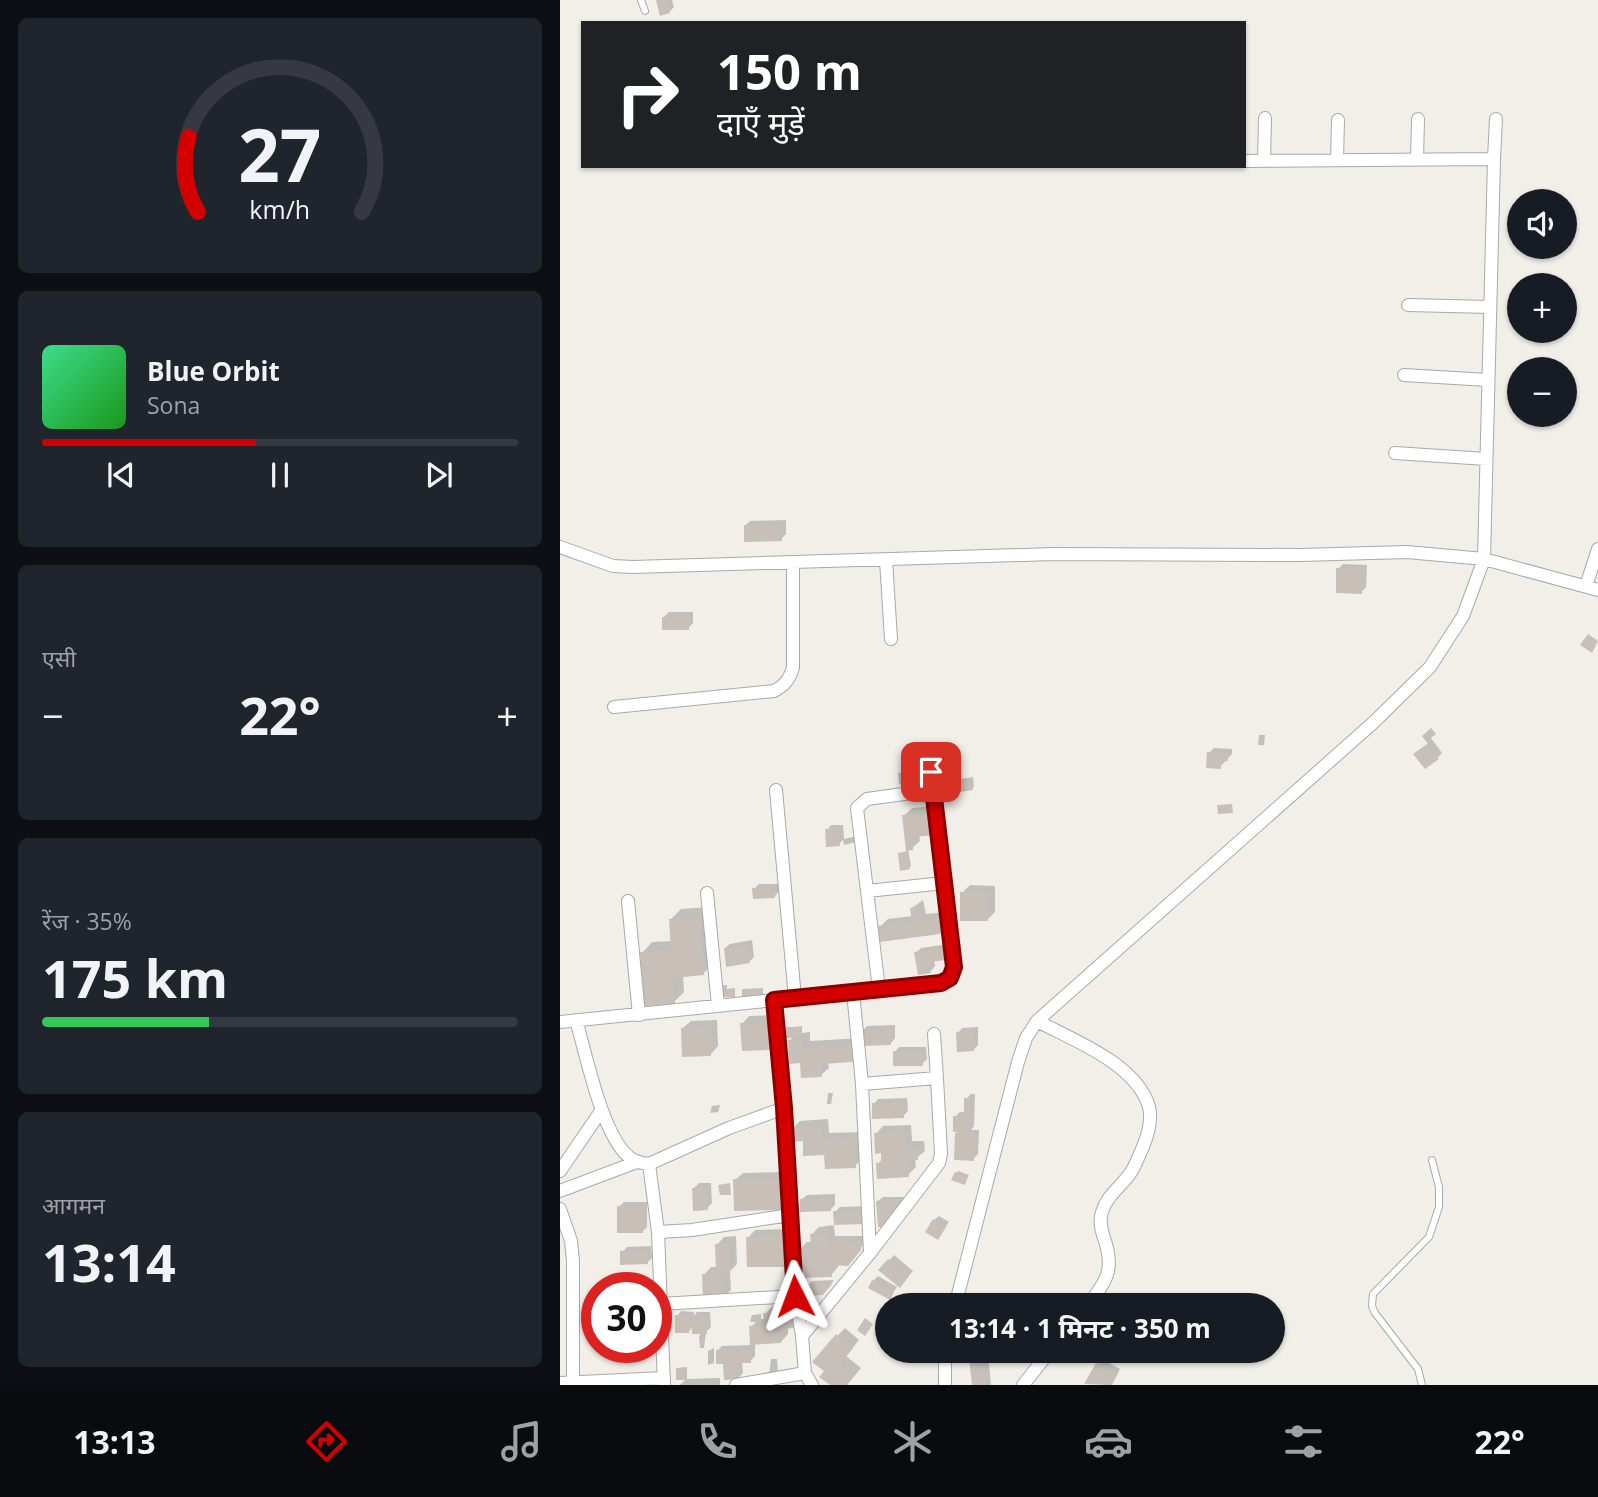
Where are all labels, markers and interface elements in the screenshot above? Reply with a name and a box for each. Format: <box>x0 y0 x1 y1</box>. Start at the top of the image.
text: 150 m <box>717 38 862 104</box>
icon: right <box>602 49 693 140</box>
text: दाएँ मुड़ें <box>717 101 805 144</box>
text: 27 <box>238 104 322 203</box>
map controls <box>1507 189 1577 427</box>
button: sound <box>1507 189 1577 259</box>
text: km/h <box>250 192 310 226</box>
button: + <box>1507 273 1577 343</box>
text: Blue Orbit <box>147 353 280 389</box>
button: − <box>1507 357 1577 427</box>
text: Sona <box>147 389 200 421</box>
icon: previous <box>102 456 140 494</box>
icon: pause <box>261 456 299 494</box>
icon: next <box>420 456 458 494</box>
text: एसी <box>42 642 76 674</box>
text: 22° <box>239 679 321 750</box>
text: − <box>42 689 64 741</box>
text: + <box>496 689 518 741</box>
pin <box>901 742 961 802</box>
icon: arrive <box>912 753 950 791</box>
text: रेंज · 35% <box>42 905 132 937</box>
text: 175 km <box>42 942 228 1013</box>
text: आगमन <box>42 1189 105 1221</box>
text: 13:14 <box>42 1226 176 1297</box>
position arrow <box>758 1259 832 1333</box>
speed limit sign: 30 <box>581 1272 672 1363</box>
text: 13:14 · 1 मिनट · 350 m <box>949 1310 1211 1346</box>
icon: directions <box>302 1417 351 1466</box>
icon: music <box>497 1417 546 1466</box>
icon: phone <box>693 1417 742 1466</box>
icon: climate <box>888 1417 937 1466</box>
icon: car <box>1084 1417 1133 1466</box>
icon: filters <box>1279 1417 1328 1466</box>
text: 13:13 <box>73 1420 156 1463</box>
text: 22° <box>1474 1420 1525 1463</box>

